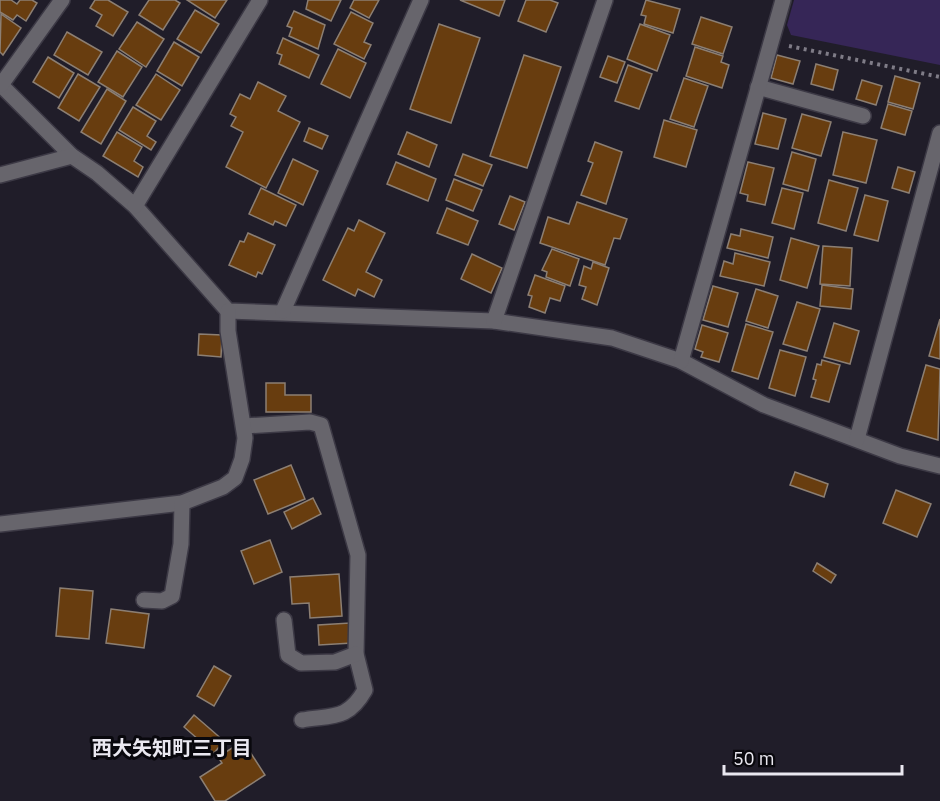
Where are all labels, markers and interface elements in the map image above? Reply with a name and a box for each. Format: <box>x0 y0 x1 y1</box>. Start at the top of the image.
district label: 西大矢知町三丁目 <box>92 734 252 761</box>
scale bar <box>724 738 902 776</box>
text: 50 m <box>733 747 775 770</box>

